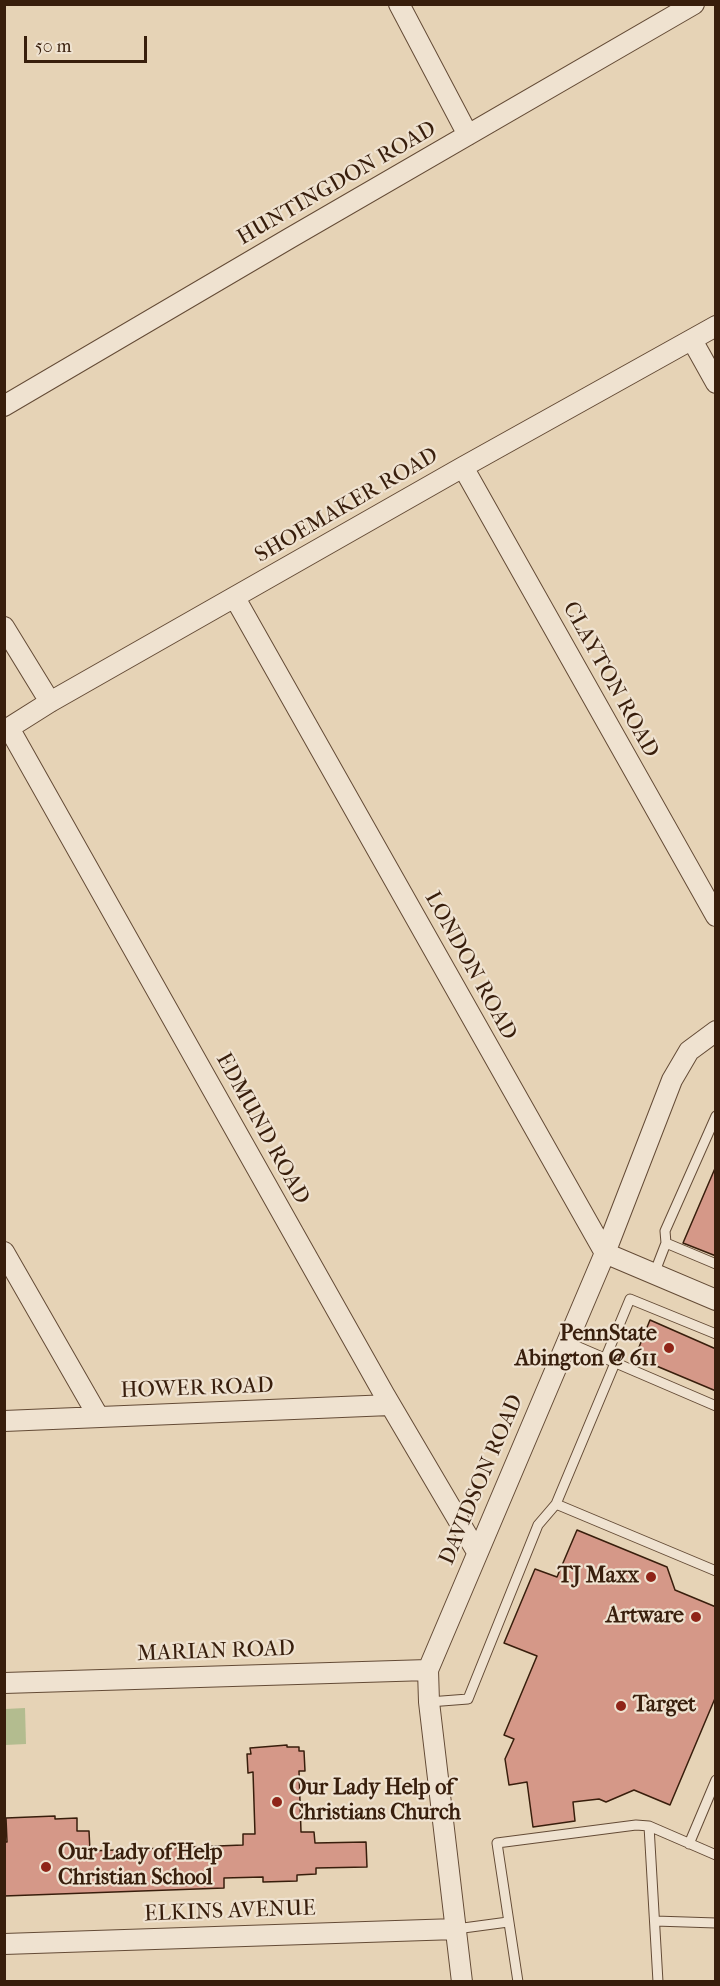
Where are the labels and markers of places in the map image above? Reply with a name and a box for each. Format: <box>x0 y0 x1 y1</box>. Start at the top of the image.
place label: PennState Abington @ 611 <box>515 1322 657 1374</box>
marker: PennState Abington @ 611 <box>662 1341 676 1355</box>
place label: TJ Maxx <box>558 1564 639 1590</box>
marker: TJ Maxx <box>644 1570 658 1584</box>
place label: Artware <box>606 1604 684 1630</box>
marker: Artware <box>689 1610 703 1624</box>
place label: Target <box>633 1693 696 1719</box>
marker: Target <box>614 1699 628 1713</box>
place label: Our Lady Help of Christians Church <box>289 1776 461 1828</box>
marker: Our Lady Help of Christians Church <box>270 1795 284 1809</box>
place label: Our Lady of Help Christian School <box>58 1841 222 1892</box>
marker: Our Lady of Help Christian School <box>39 1860 53 1874</box>

